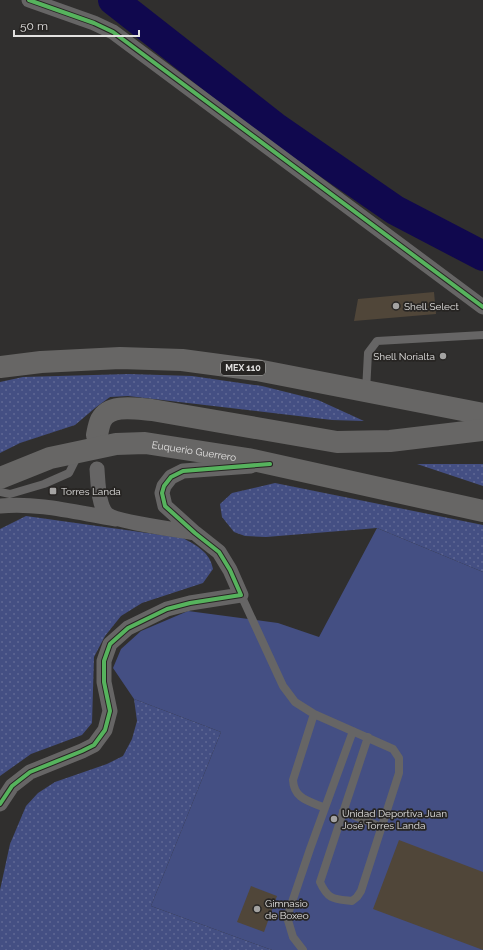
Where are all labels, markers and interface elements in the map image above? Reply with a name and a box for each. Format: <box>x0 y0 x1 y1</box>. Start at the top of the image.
scale bar <box>14 12 139 38</box>
text: 50 m <box>20 19 48 33</box>
marker: Shell Select <box>391 301 401 311</box>
place label: Shell Select <box>404 301 459 312</box>
place label: Shell Norialta <box>373 351 435 362</box>
marker: Shell Norialta <box>438 351 448 361</box>
road number: MEX 110 <box>221 361 265 375</box>
street label: Euquerio Guerrero <box>151 439 237 463</box>
marker: Torres Landa <box>48 486 58 496</box>
place label: Torres Landa <box>61 486 121 497</box>
place label: Unidad Deportiva Juan José Torres Landa <box>342 808 447 831</box>
marker: Unidad Deportiva Juan José Torres Landa <box>329 814 339 824</box>
place label: Gimnasio de Boxeo <box>265 898 309 921</box>
marker: Gimnasio de Boxeo <box>252 904 262 914</box>

